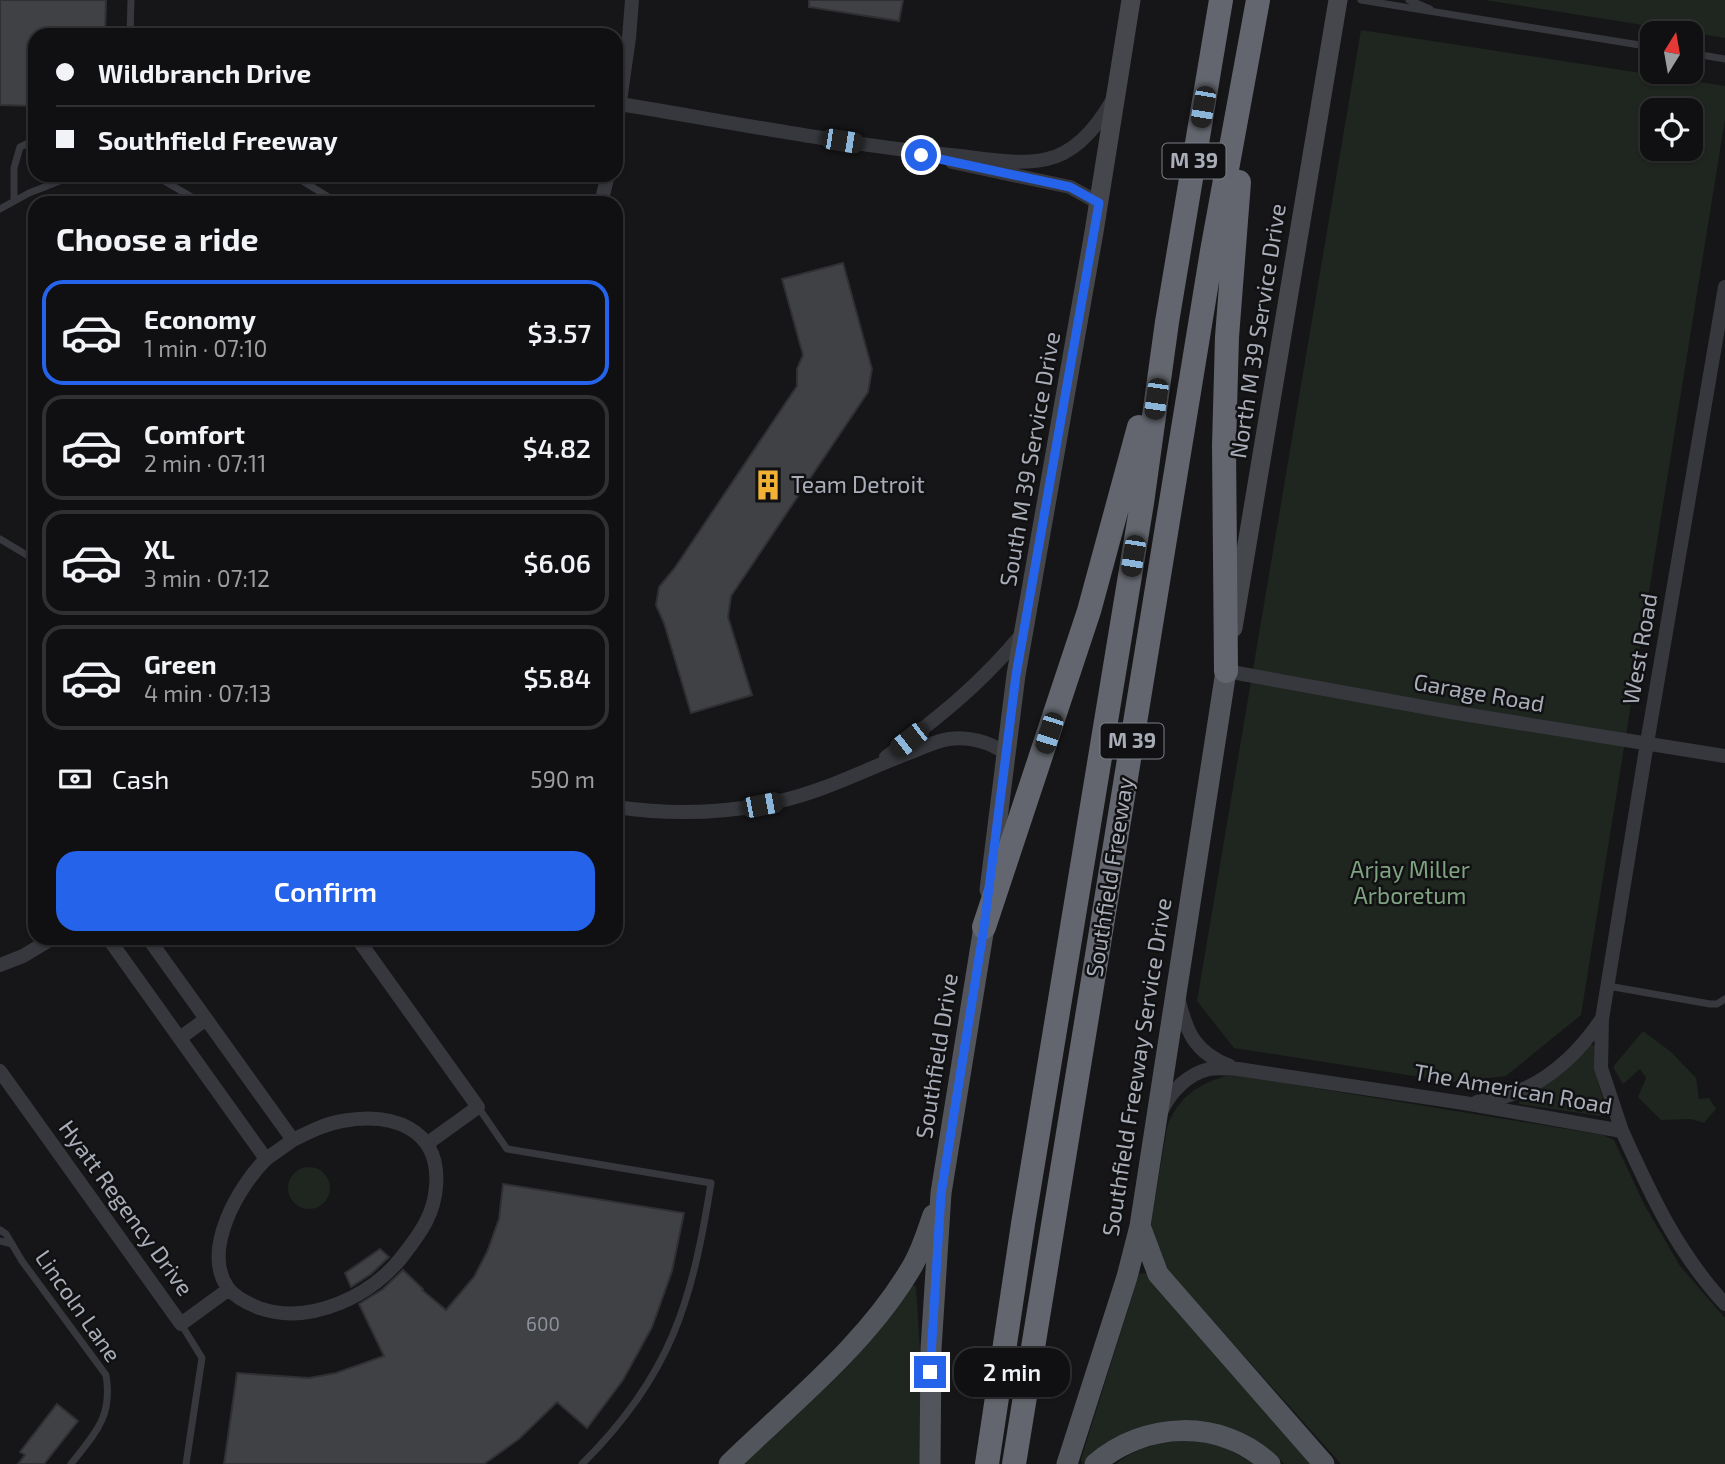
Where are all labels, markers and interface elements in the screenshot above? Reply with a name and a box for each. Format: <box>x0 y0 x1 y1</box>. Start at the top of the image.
north arrow <box>1640 21 1703 84</box>
map controls <box>1640 21 1703 161</box>
text: Wildbranch Drive <box>98 57 311 88</box>
car <box>1190 84 1217 130</box>
button: locate <box>1640 98 1703 161</box>
text: Southfield Freeway <box>98 124 338 155</box>
car <box>820 127 865 155</box>
route start <box>905 139 937 171</box>
road number: M 39 <box>1162 144 1226 178</box>
street label: North M 39 Service Drive <box>1223 201 1291 460</box>
text: Choose a ride <box>56 219 259 257</box>
icon: car <box>60 301 123 364</box>
text: Economy <box>144 303 256 334</box>
text: $3.57 <box>528 317 591 348</box>
street label: South M 39 Service Drive <box>993 329 1065 588</box>
text: 1 min · 07:10 <box>144 334 267 362</box>
car <box>1143 377 1170 421</box>
icon: car <box>60 416 123 479</box>
text: Comfort <box>144 418 245 449</box>
text: $4.82 <box>523 432 591 463</box>
text: 2 min · 07:11 <box>144 449 266 477</box>
building icon: Team Detroit <box>751 468 785 502</box>
place label: Team Detroit <box>791 470 925 498</box>
icon: car <box>60 531 123 594</box>
text: XL <box>144 533 175 564</box>
car <box>1120 534 1147 578</box>
text: $6.06 <box>524 547 591 578</box>
text: 3 min · 07:12 <box>144 564 270 592</box>
street label: West Road <box>1615 591 1663 707</box>
icon: car <box>60 646 123 709</box>
text: Green <box>144 648 217 679</box>
text: $5.84 <box>523 662 591 693</box>
street label: Garage Road <box>1412 667 1547 717</box>
text: 4 min · 07:13 <box>144 679 271 707</box>
car <box>1033 710 1066 756</box>
car <box>886 719 933 761</box>
road number: M 39 <box>1100 724 1164 758</box>
icon: cash <box>56 760 94 798</box>
text: Cash <box>112 763 169 794</box>
text: 590 m <box>530 765 595 793</box>
street label: Southfield Freeway <box>1079 775 1139 979</box>
car <box>740 791 785 819</box>
button: Confirm <box>56 851 595 931</box>
park label: Arjay Miller Arboretum <box>1350 855 1470 909</box>
street label: Southfield Freeway Service Drive <box>1095 896 1177 1238</box>
street label: Southfield Drive <box>909 971 963 1141</box>
street label: The American Road <box>1412 1057 1614 1119</box>
street label: Hyatt Regency Drive <box>54 1114 200 1301</box>
street label: Lincoln Lane <box>30 1244 128 1367</box>
house number: 600 <box>526 1312 560 1335</box>
callout: 2 min <box>954 1348 1070 1396</box>
route end <box>914 1356 946 1388</box>
text: 2 min <box>983 1358 1041 1386</box>

